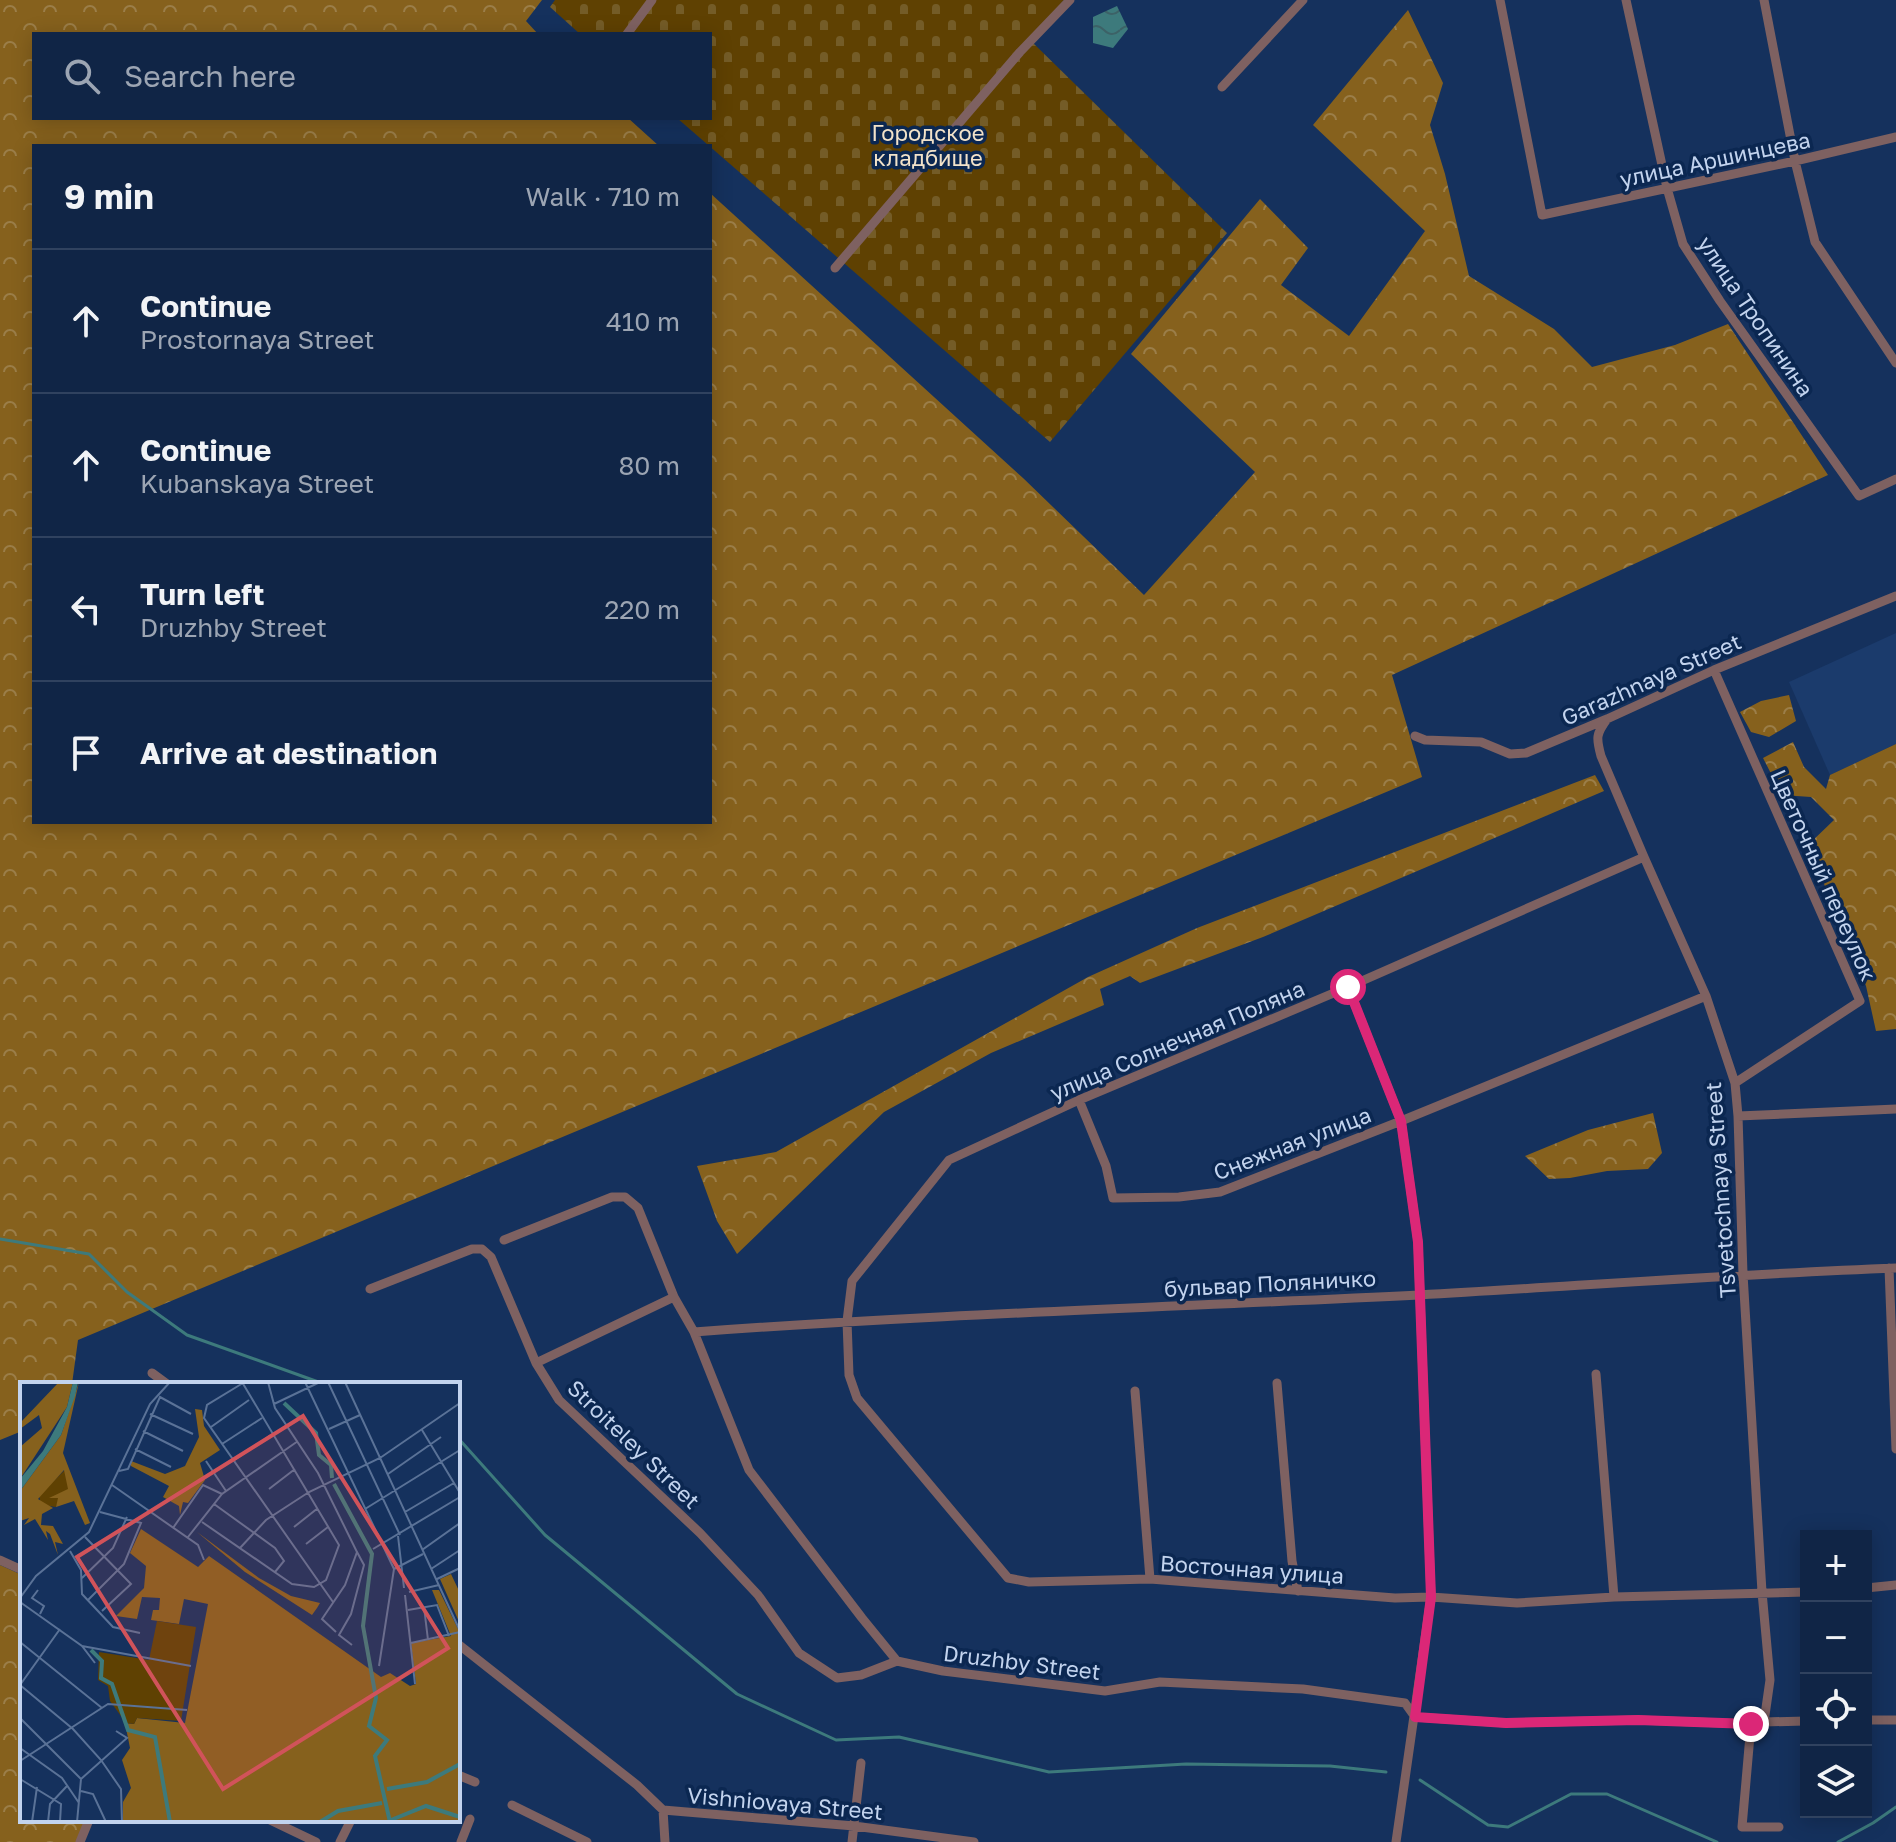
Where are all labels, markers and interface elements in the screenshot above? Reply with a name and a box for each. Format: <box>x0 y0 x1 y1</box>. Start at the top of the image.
search box <box>32 32 712 120</box>
icon: search <box>60 54 104 98</box>
text: Search here <box>124 58 296 94</box>
park label: Городское кладбище <box>871 119 985 171</box>
street label: улица Аршинцева <box>1617 126 1813 192</box>
text: 9 min <box>64 176 154 216</box>
text: Walk · 710 m <box>526 181 680 212</box>
street label: улица Тропинина <box>1692 231 1820 401</box>
text: Continue <box>140 288 271 324</box>
icon: ahead <box>64 299 108 343</box>
text: 410 m <box>606 306 680 337</box>
text: Prostornaya Street <box>140 324 375 355</box>
text: Continue <box>140 432 271 468</box>
icon: ahead <box>64 443 108 487</box>
text: 80 m <box>619 450 680 481</box>
text: Kubanskaya Street <box>140 468 374 499</box>
text: Turn left <box>140 576 265 612</box>
icon: left <box>64 587 108 631</box>
text: 220 m <box>604 594 680 625</box>
text: Druzhby Street <box>140 612 327 643</box>
street label: Garazhnaya Street <box>1557 627 1745 731</box>
icon: arrive <box>64 731 108 775</box>
text: Arrive at destination <box>140 735 437 771</box>
street label: Цветочный переулок <box>1765 765 1883 985</box>
route start <box>1330 969 1366 1005</box>
street label: улица Солнечная Поляна <box>1046 974 1308 1106</box>
street label: Tsvetochnaya Street <box>1699 1081 1741 1299</box>
street label: Снежная улица <box>1209 1101 1375 1185</box>
street label: бульвар Поляничко <box>1163 1264 1377 1302</box>
street label: Stroiteley Street <box>562 1374 706 1514</box>
inset map <box>20 1382 460 1822</box>
map controls <box>1800 1530 1872 1818</box>
button: + <box>1800 1530 1872 1602</box>
street label: Восточная улица <box>1159 1549 1345 1589</box>
button: − <box>1800 1602 1872 1674</box>
street label: Druzhby Street <box>942 1639 1102 1685</box>
button: locate <box>1800 1674 1872 1746</box>
route end <box>1733 1706 1769 1742</box>
button: layers <box>1800 1746 1872 1818</box>
street label: Vishniovaya Street <box>686 1781 884 1825</box>

